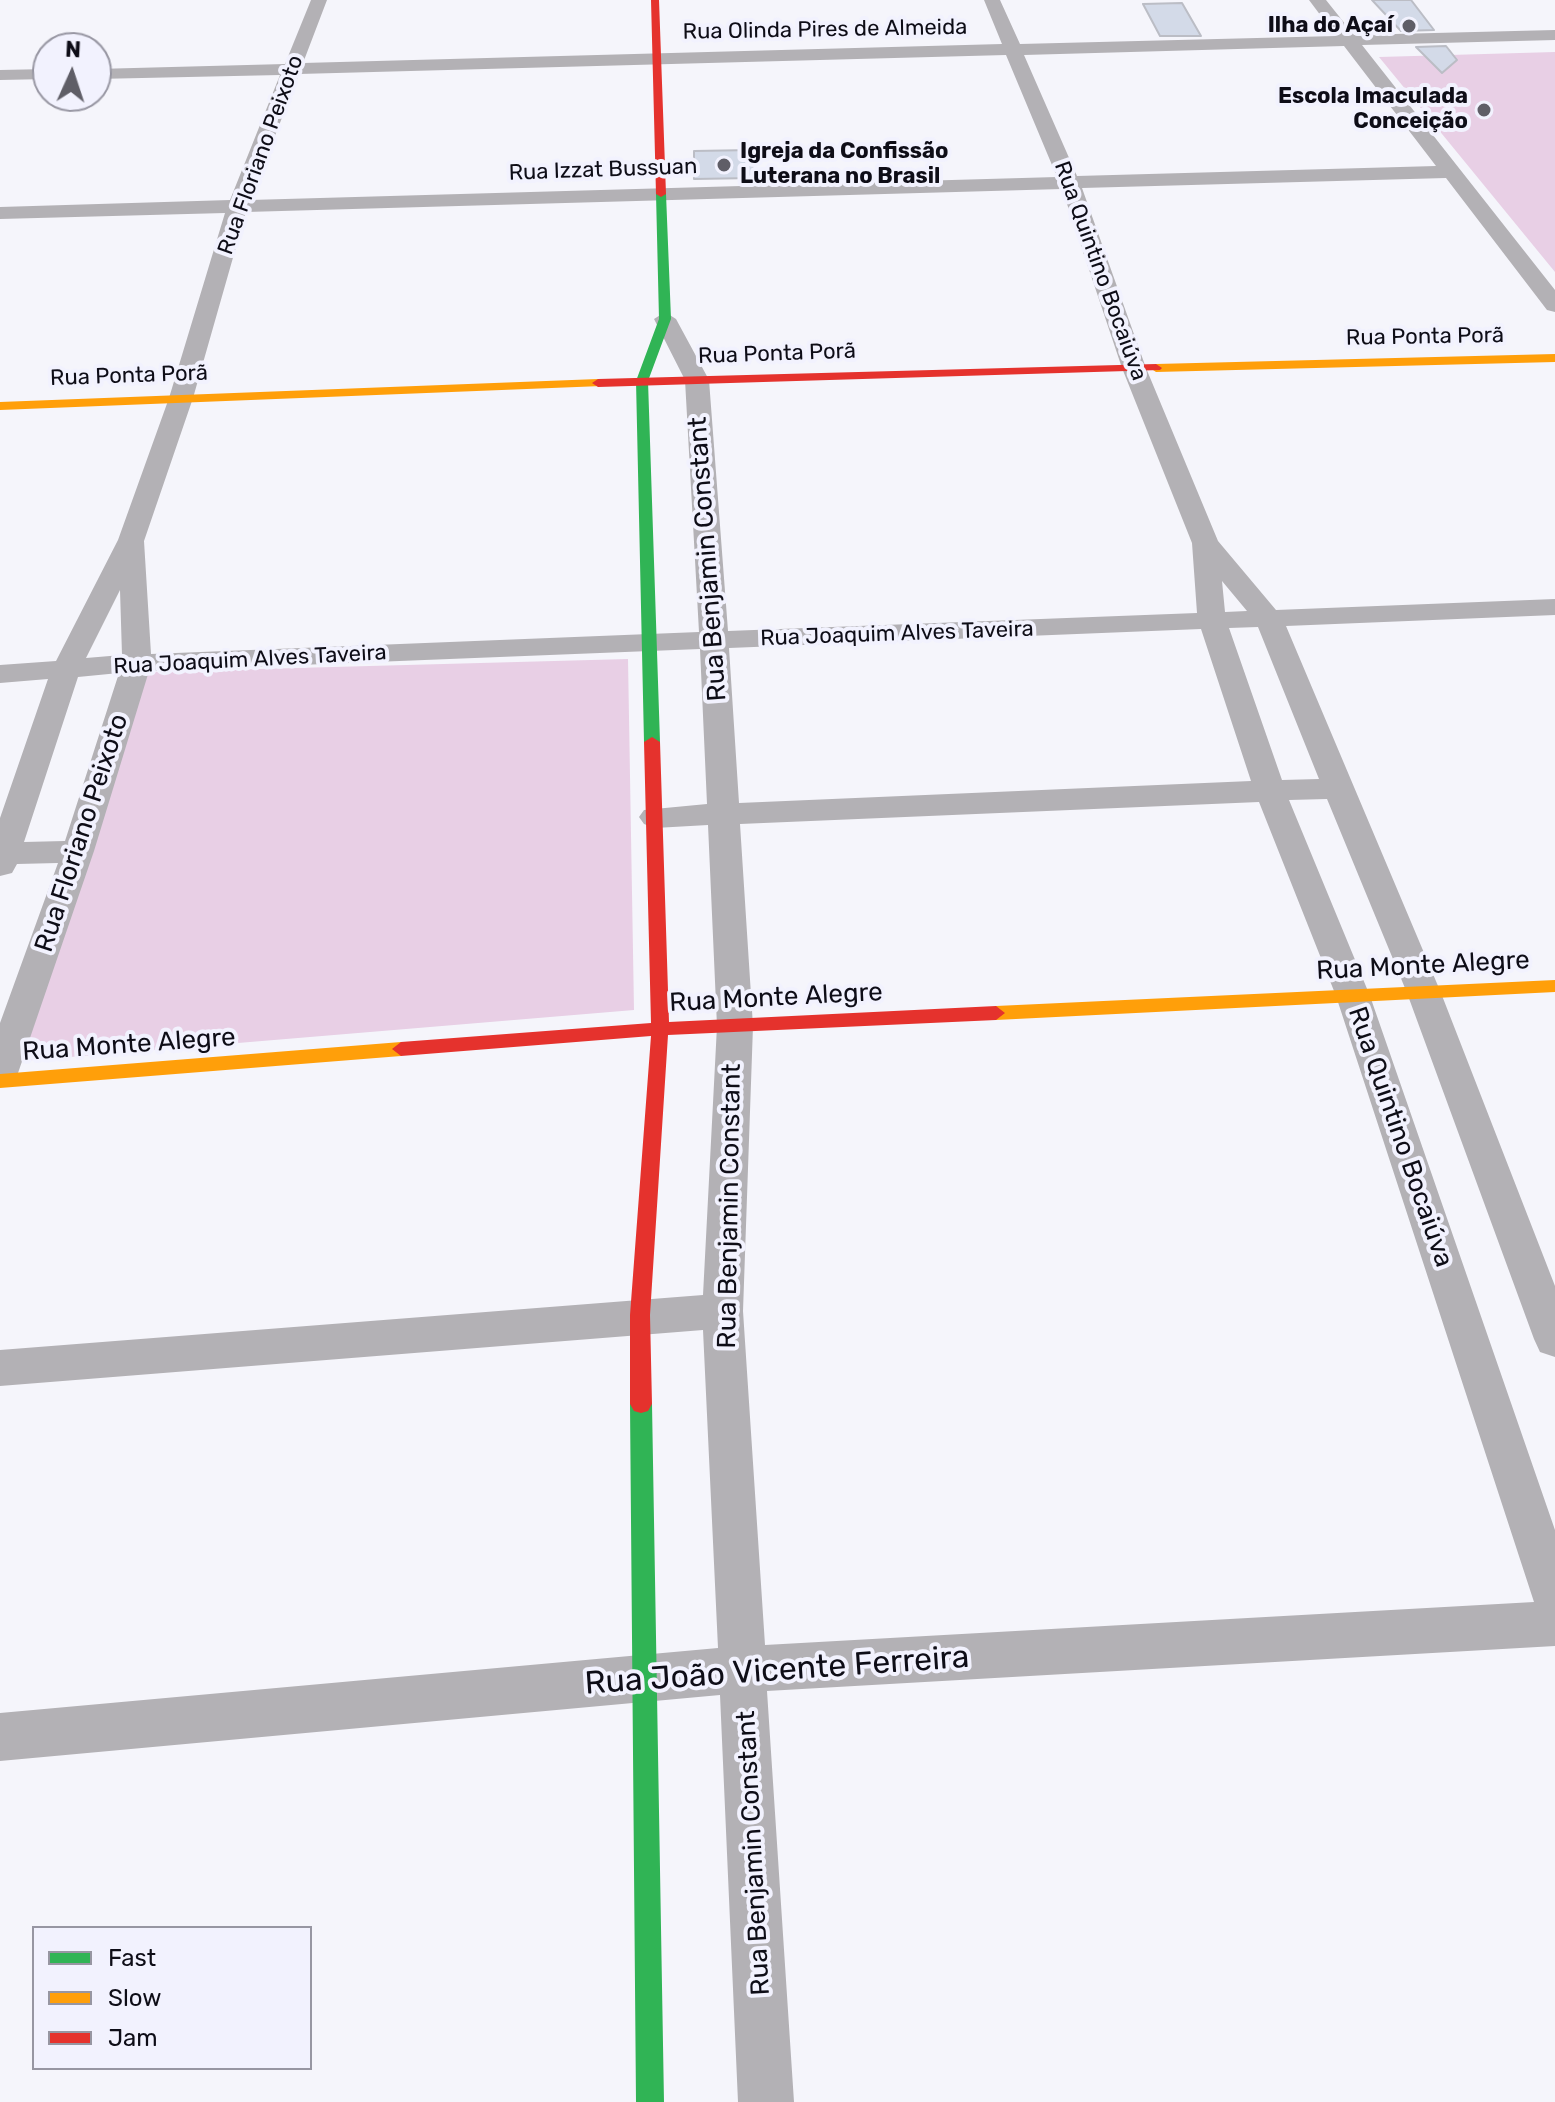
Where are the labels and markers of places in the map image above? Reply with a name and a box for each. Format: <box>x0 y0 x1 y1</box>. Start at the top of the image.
place label: Ilha do Açaí <box>1268 13 1393 39</box>
marker: Ilha do Açaí <box>1400 17 1418 35</box>
place label: Escola Imaculada Conceição <box>1278 84 1468 136</box>
marker: Escola Imaculada Conceição <box>1475 101 1493 119</box>
place label: Igreja da Confissão Luterana no Brasil <box>740 139 948 190</box>
marker: Igreja da Confissão Luterana no Brasil <box>715 156 733 174</box>

